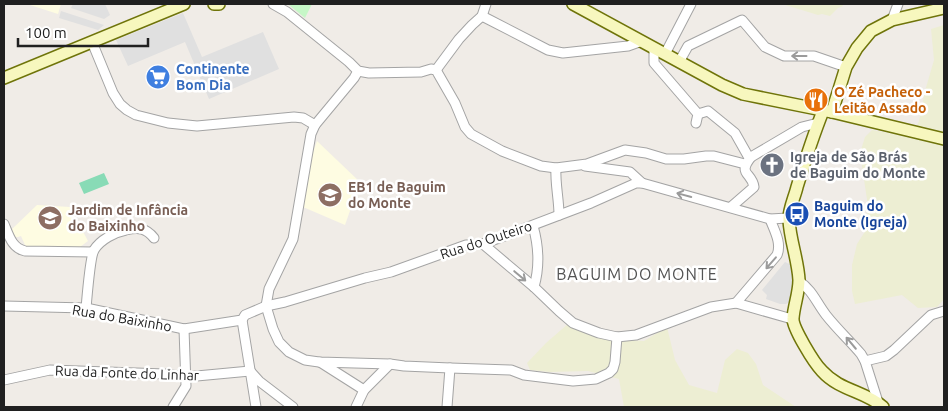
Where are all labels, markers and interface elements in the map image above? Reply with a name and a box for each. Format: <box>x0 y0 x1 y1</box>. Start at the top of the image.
scale bar <box>18 15 148 47</box>
text: 100 m <box>25 24 67 41</box>
one-way arrow <box>791 51 808 61</box>
place label: Continente Bom Dia <box>176 61 250 93</box>
supermarket icon: Continente Bom Dia <box>145 64 171 90</box>
place label: O Zé Pacheco - Leitão Assado <box>834 84 931 116</box>
restaurant icon: O Zé Pacheco - Leitão Assado <box>803 87 829 113</box>
place label: Igreja de São Brás de Baguim do Monte <box>790 149 925 181</box>
church icon: Igreja de São Brás de Baguim do Monte <box>759 152 785 178</box>
place label: EB1 de Baguim do Monte <box>348 179 446 211</box>
school or university icon: EB1 de Baguim do Monte <box>317 182 343 208</box>
one-way arrow <box>677 189 693 199</box>
place label: Baguim do Monte (Igreja) <box>814 198 907 230</box>
bus stop icon: Baguim do Monte (Igreja) <box>784 201 810 227</box>
place label: Jardim de Infância do Baixinho <box>68 202 188 234</box>
school or university icon: Jardim de Infância do Baixinho <box>37 205 63 231</box>
street label: Rua do Outeiro <box>438 218 534 262</box>
one-way arrow <box>765 256 777 269</box>
district label: BAGUIM DO MONTE <box>556 265 718 283</box>
one-way arrow <box>514 270 527 281</box>
street label: Rua do Baixinho <box>71 301 173 335</box>
one-way arrow <box>845 336 857 349</box>
street label: Rua da Fonte do Linhar <box>55 362 200 384</box>

